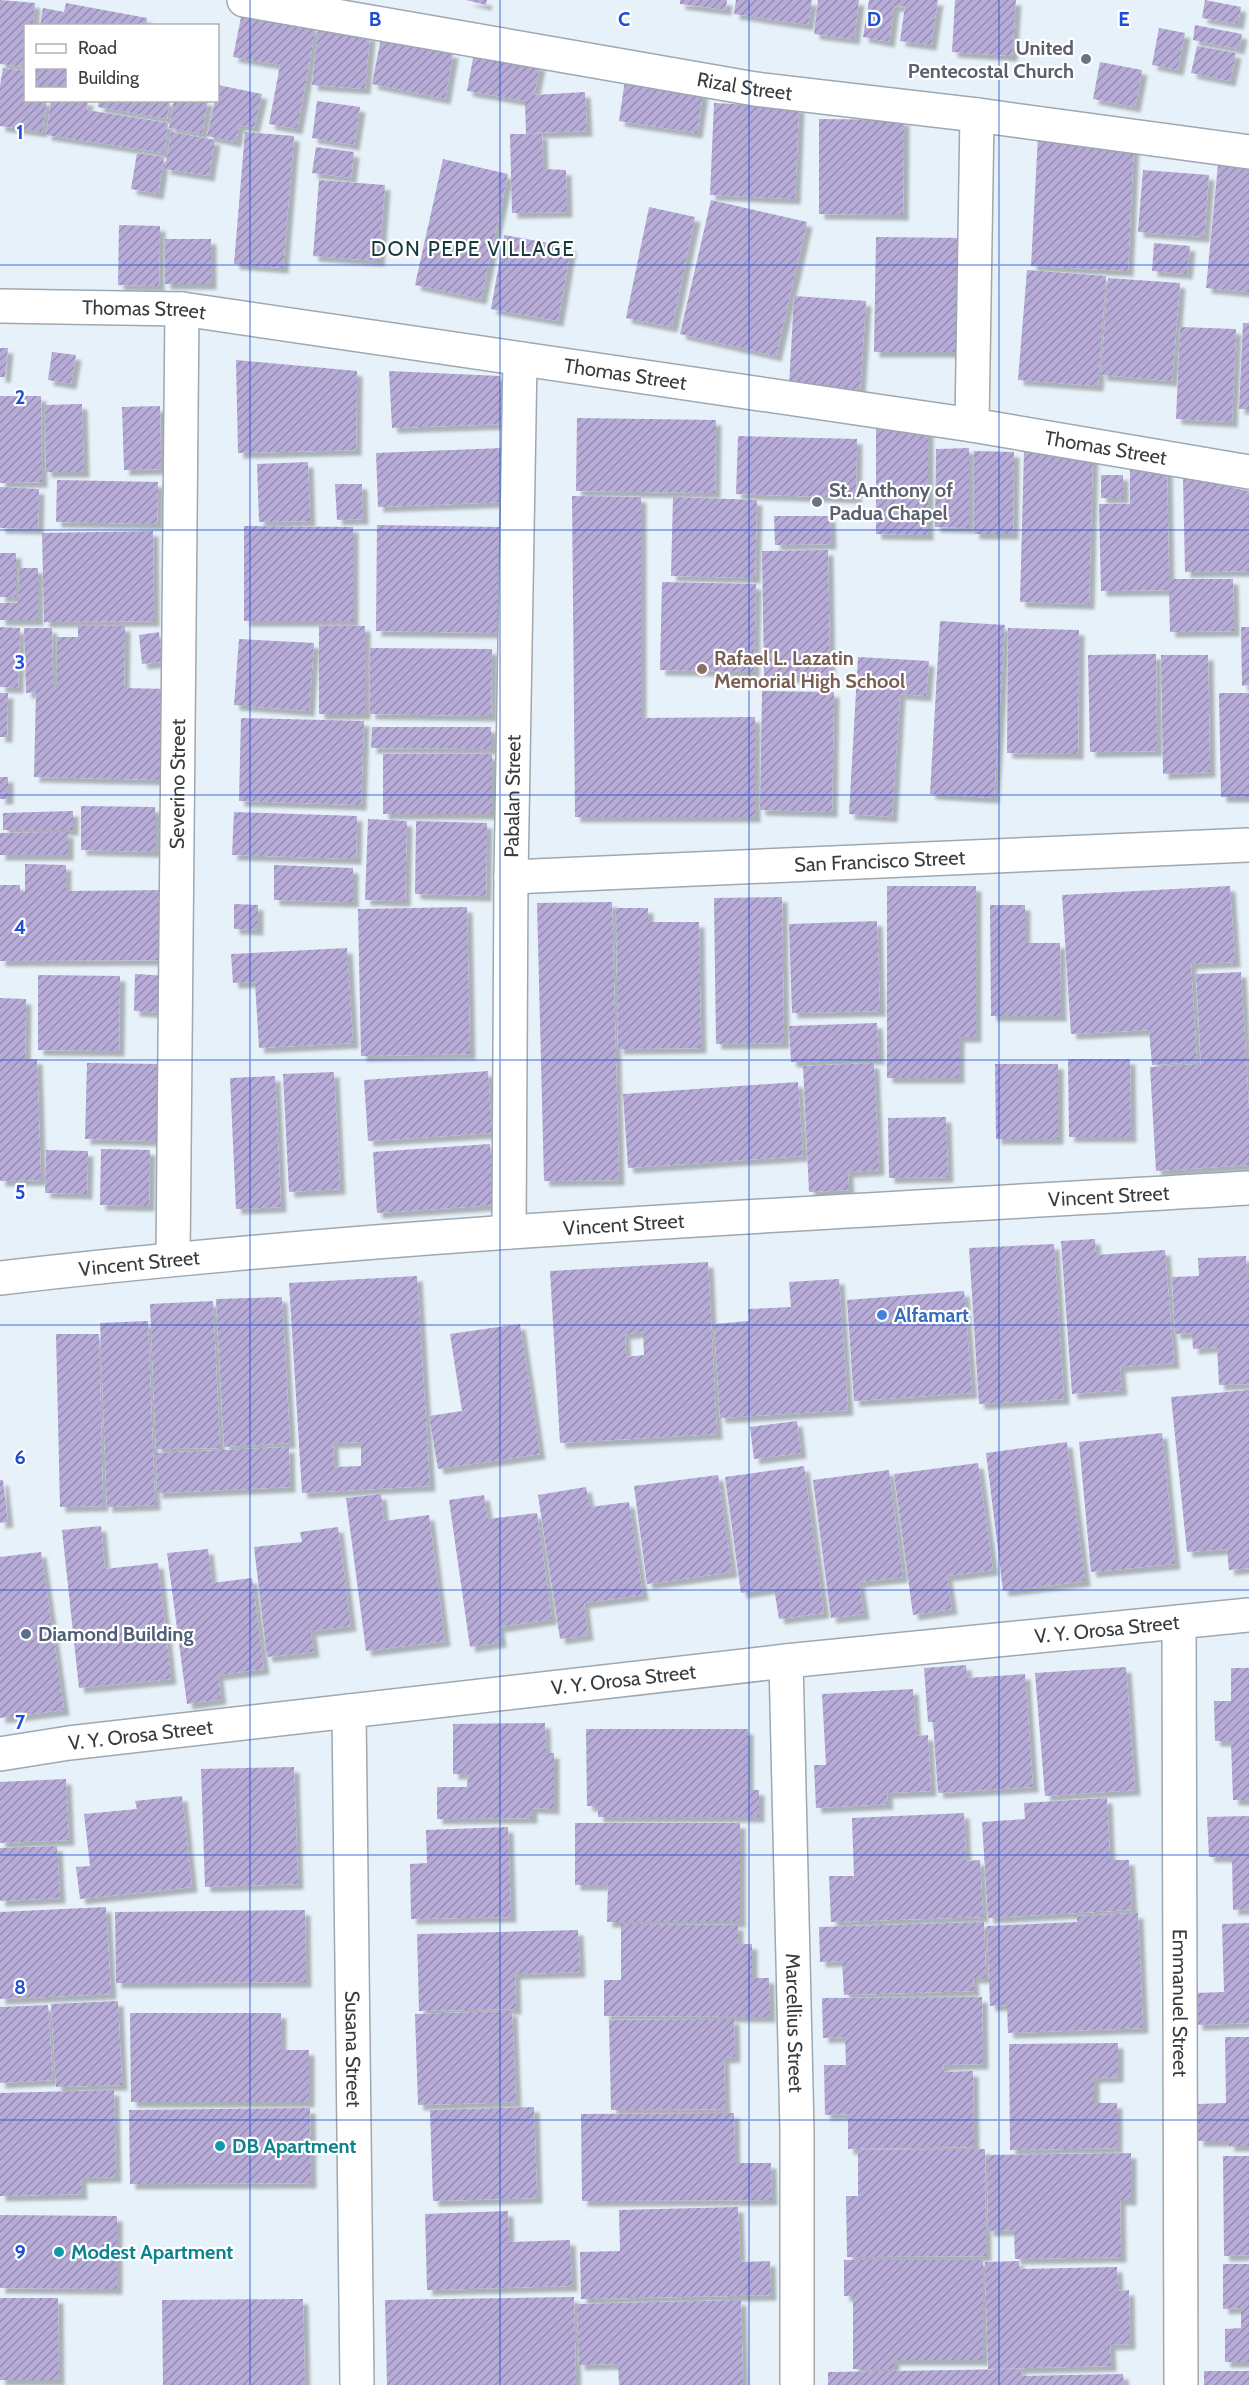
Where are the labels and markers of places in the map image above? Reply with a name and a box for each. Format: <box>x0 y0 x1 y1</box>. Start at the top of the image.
place label: United Pentecostal Church <box>908 36 1074 83</box>
marker: United Pentecostal Church <box>1079 52 1093 66</box>
place label: St. Anthony of Padua Chapel <box>829 478 953 525</box>
marker: St. Anthony of Padua Chapel <box>810 495 824 509</box>
place label: Rafael L. Lazatin Memorial High School <box>714 646 905 693</box>
marker: Rafael L. Lazatin Memorial High School <box>695 662 709 676</box>
place label: Alfamart <box>894 1303 969 1327</box>
marker: Alfamart <box>875 1308 889 1322</box>
place label: Diamond Building <box>38 1622 193 1646</box>
marker: Diamond Building <box>19 1627 33 1641</box>
place label: DB Apartment <box>232 2134 356 2158</box>
marker: DB Apartment <box>213 2139 227 2153</box>
place label: Modest Apartment <box>71 2240 233 2264</box>
marker: Modest Apartment <box>52 2245 66 2259</box>

